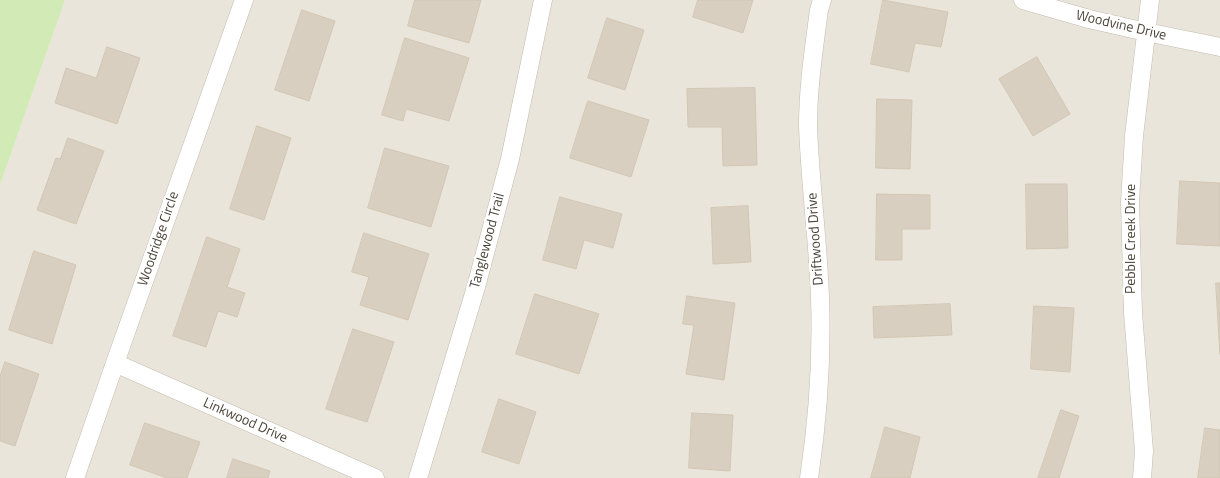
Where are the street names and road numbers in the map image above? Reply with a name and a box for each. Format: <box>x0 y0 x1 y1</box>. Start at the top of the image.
street label: Woodvine Drive <box>1074 7 1168 45</box>
street label: Pebble Creek Drive <box>1124 184 1140 294</box>
street label: Woodridge Circle <box>135 190 183 288</box>
street label: Tanglewood Trail <box>467 191 509 291</box>
street label: Driftwood Drive <box>804 192 828 286</box>
street label: Linkwood Drive <box>200 395 290 447</box>

